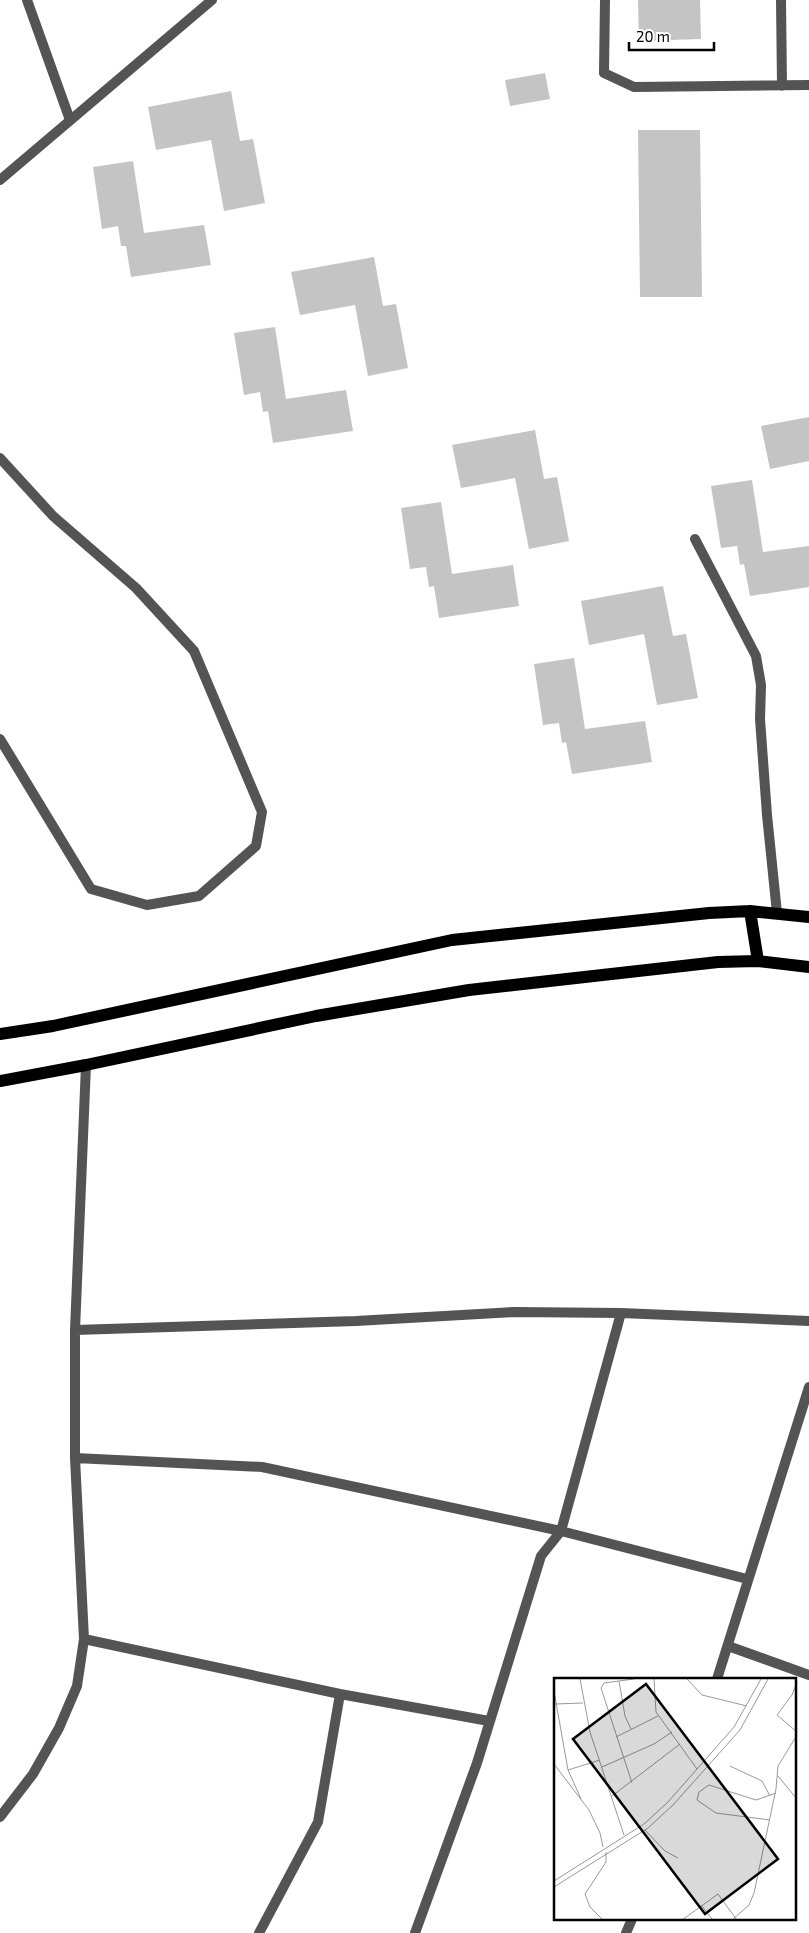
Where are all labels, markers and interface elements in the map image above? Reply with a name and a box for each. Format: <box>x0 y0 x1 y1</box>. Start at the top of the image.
scale bar <box>629 20 714 52</box>
text: 20 m <box>636 27 670 45</box>
inset map <box>554 1678 796 1920</box>

